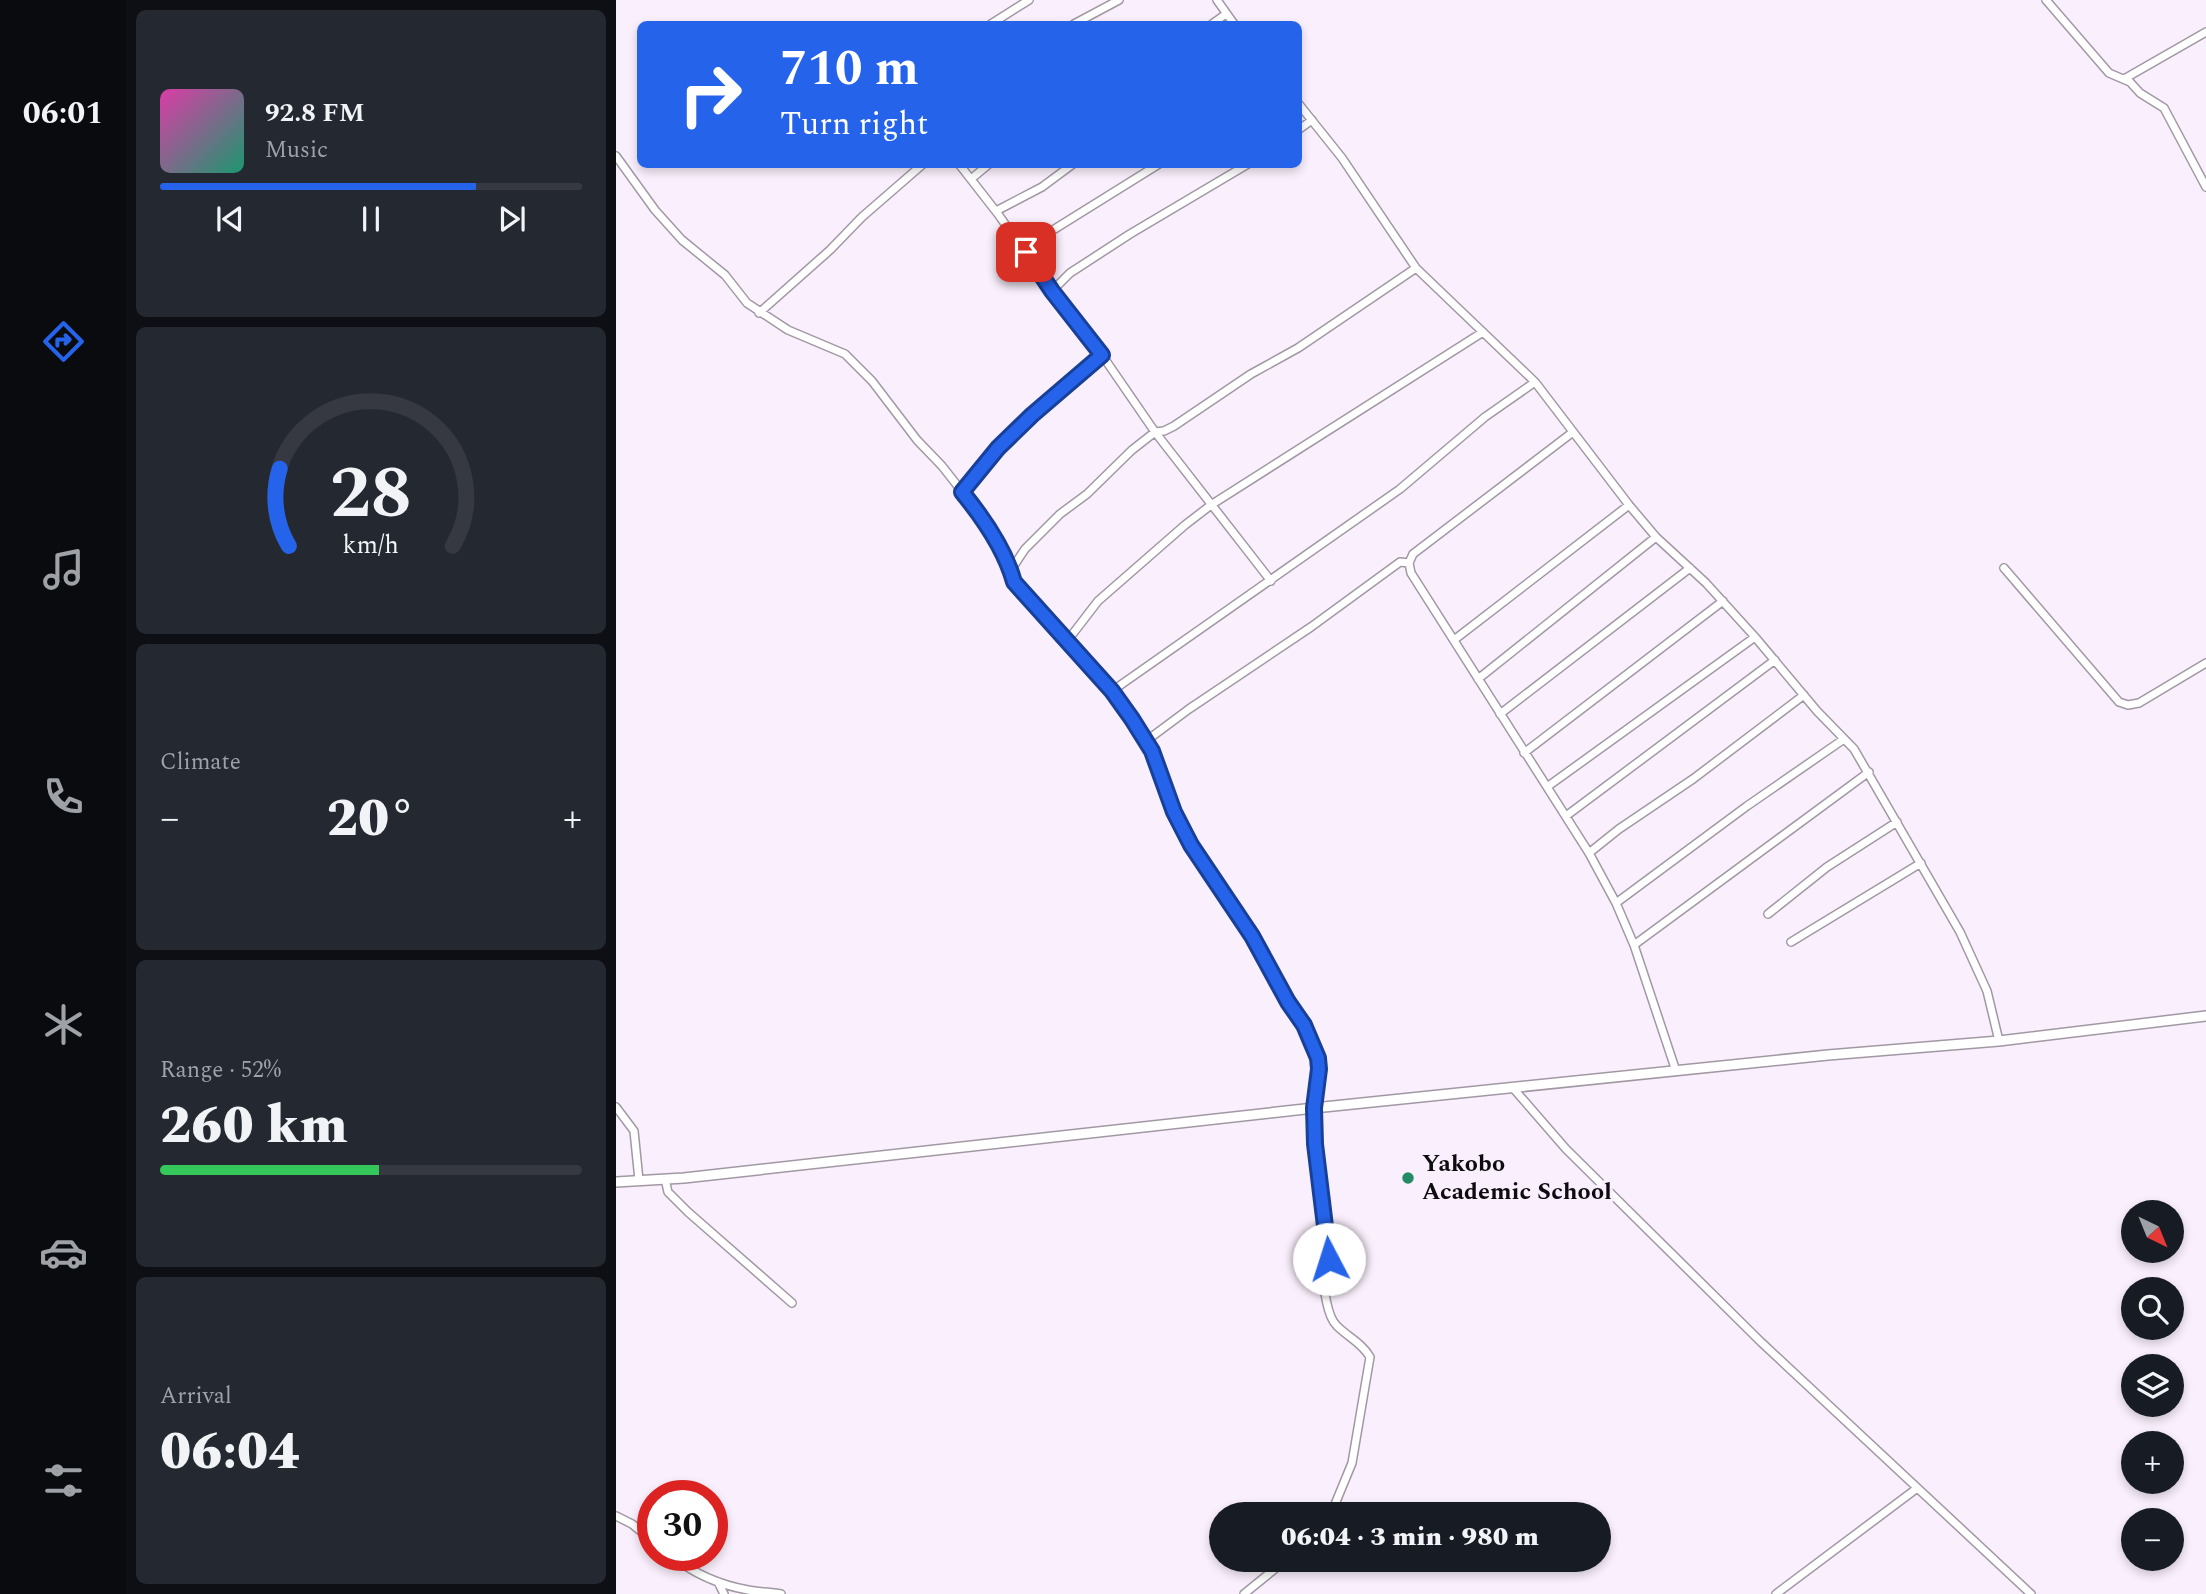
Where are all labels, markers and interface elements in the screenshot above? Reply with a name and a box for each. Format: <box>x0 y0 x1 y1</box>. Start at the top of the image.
text: 710 m <box>780 32 919 107</box>
icon: right <box>665 49 756 140</box>
text: 06:01 <box>23 89 103 138</box>
text: 92.8 FM <box>265 93 365 133</box>
text: Turn right <box>780 100 928 149</box>
text: Music <box>265 133 328 168</box>
icon: previous <box>211 200 249 238</box>
icon: pause <box>352 200 390 238</box>
icon: next <box>493 200 531 238</box>
pin <box>996 222 1056 282</box>
icon: arrive <box>1007 233 1045 271</box>
icon: directions <box>39 317 88 366</box>
text: 28 <box>330 440 412 551</box>
text: km/h <box>343 527 399 565</box>
icon: music <box>39 545 88 594</box>
text: Climate <box>160 745 241 780</box>
icon: phone <box>39 772 88 821</box>
text: 20° <box>327 780 415 859</box>
text: − <box>160 790 179 848</box>
text: + <box>563 790 582 848</box>
icon: climate <box>39 1000 88 1049</box>
text: Range · 52% <box>160 1053 281 1088</box>
text: 260 km <box>160 1087 348 1166</box>
place label: Yakobo Academic School <box>1422 1146 1612 1210</box>
marker: Yakobo Academic School <box>1400 1170 1416 1186</box>
north arrow <box>2121 1200 2184 1264</box>
map controls <box>2121 1200 2184 1571</box>
position arrow <box>1292 1222 1366 1296</box>
icon: car <box>39 1228 88 1277</box>
button: search <box>2121 1277 2184 1340</box>
button: layers <box>2121 1354 2184 1417</box>
text: Arrival <box>160 1379 232 1414</box>
text: 06:04 <box>160 1413 299 1492</box>
button: + <box>2121 1431 2184 1494</box>
icon: filters <box>39 1456 88 1505</box>
speed limit sign: 30 <box>637 1480 728 1571</box>
button: − <box>2121 1508 2184 1571</box>
text: 06:04 · 3 min · 980 m <box>1281 1517 1539 1557</box>

